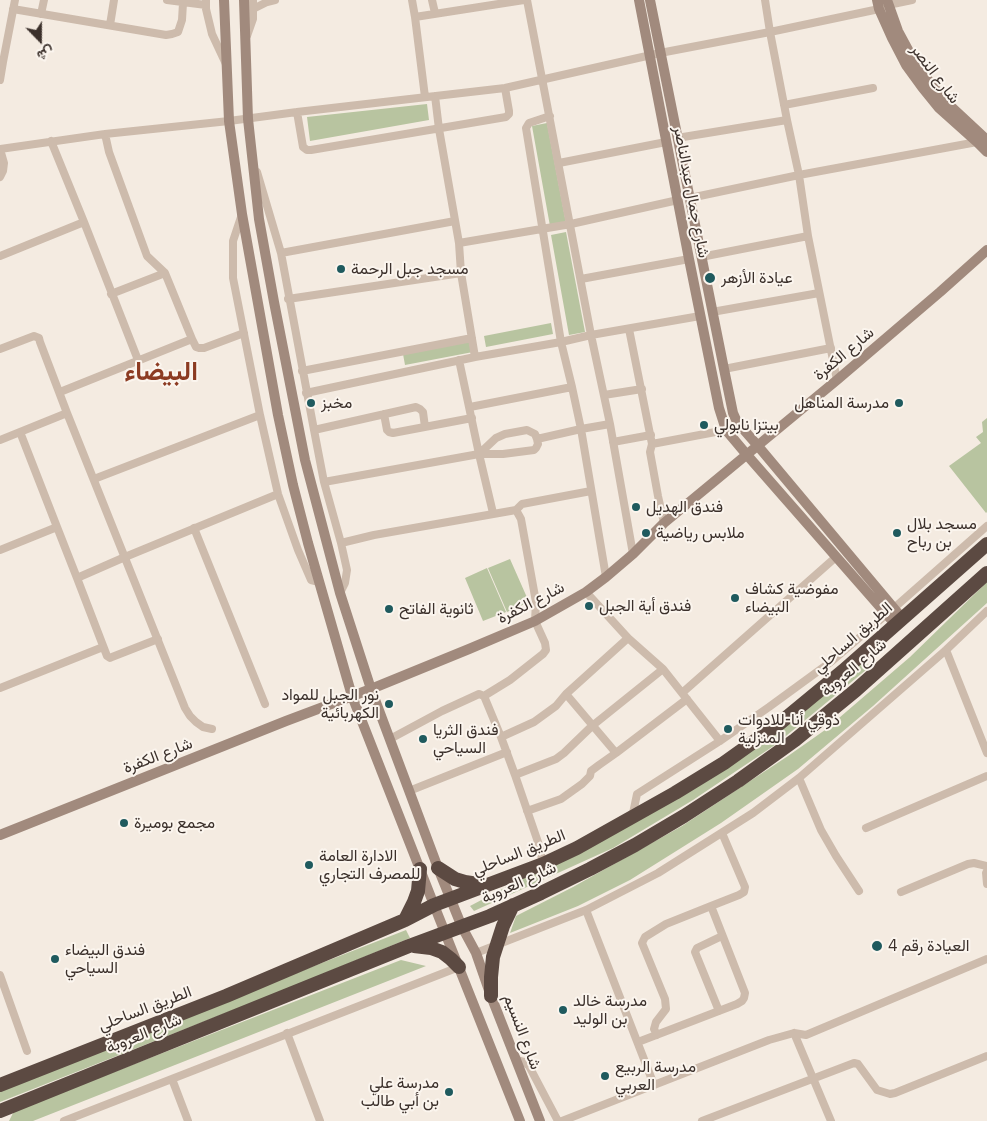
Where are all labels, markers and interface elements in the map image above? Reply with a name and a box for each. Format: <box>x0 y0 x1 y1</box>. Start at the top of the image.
north arrow <box>15 15 65 65</box>
street label: شارع النصر <box>906 40 964 108</box>
text: ش <box>34 42 57 65</box>
street label: شارع جمال عبدالناصر <box>669 124 713 260</box>
place label: مسجد جبل الرحمة <box>351 259 468 279</box>
marker: مسجد جبل الرحمة <box>335 263 347 275</box>
place label: عيادة الأزهر <box>721 268 793 288</box>
marker: عيادة الأزهر <box>703 271 717 285</box>
street label: شارع الكفرة <box>810 323 878 385</box>
district label: البيضاء <box>124 356 198 388</box>
place label: مخبز <box>321 393 352 413</box>
place label: مدرسة المناهل <box>794 393 889 413</box>
marker: مخبز <box>305 397 317 409</box>
marker: مدرسة المناهل <box>893 397 905 409</box>
place label: بيتزا نابولي <box>714 415 779 435</box>
marker: بيتزا نابولي <box>698 419 710 431</box>
place label: فندق الهديل <box>646 497 723 517</box>
marker: فندق الهديل <box>630 501 642 513</box>
place label: مسجد بلال بن رباح <box>907 514 977 552</box>
place label: ملابس رياضية <box>656 523 745 543</box>
marker: ملابس رياضية <box>640 527 652 539</box>
marker: مسجد بلال بن رباح <box>891 527 903 539</box>
street label: شارع الكفرة <box>494 578 568 628</box>
place label: مفوضية كشاف البيضاء <box>745 579 839 617</box>
marker: مفوضية كشاف البيضاء <box>729 592 741 604</box>
place label: فندق أية الجبل <box>599 596 691 616</box>
street label: الطريق الساحلي <box>809 598 897 678</box>
place label: ثانوية الفاتح <box>399 599 474 619</box>
marker: فندق أية الجبل <box>583 600 595 612</box>
marker: ثانوية الفاتح <box>383 603 395 615</box>
street label: شارع العروبة <box>817 635 891 701</box>
place label: نور الجبل للمواد الكهربائية <box>281 685 379 723</box>
marker: نور الجبل للمواد الكهربائية <box>383 698 395 710</box>
place label: ذوقي أنا-للادوات المنزلية <box>738 710 840 748</box>
place label: فندق الثريا السياحي <box>433 720 498 758</box>
marker: ذوقي أنا-للادوات المنزلية <box>722 723 734 735</box>
marker: فندق الثريا السياحي <box>417 733 429 745</box>
street label: شارع الكفرة <box>121 734 195 778</box>
place label: مجمع بوميرة <box>134 813 215 833</box>
marker: مجمع بوميرة <box>118 817 130 829</box>
street label: الطريق الساحلي <box>470 826 568 880</box>
place label: الادارة العامة للمصرف التجاري <box>319 846 420 884</box>
street label: شارع العروبة <box>479 858 559 908</box>
marker: الادارة العامة للمصرف التجاري <box>303 859 315 871</box>
place label: العيادة رقم 4 <box>888 936 970 956</box>
marker: العيادة رقم 4 <box>870 939 884 953</box>
place label: فندق البيضاء السياحي <box>65 940 145 978</box>
marker: فندق البيضاء السياحي <box>49 953 61 965</box>
street label: الطريق الساحلي <box>96 982 194 1036</box>
place label: مدرسة خالد بن الوليد <box>573 991 647 1029</box>
street label: شارع النسيم <box>499 992 545 1072</box>
marker: مدرسة خالد بن الوليد <box>557 1004 569 1016</box>
street label: شارع العروبة <box>104 1010 184 1058</box>
place label: مدرسة الربيع العربي <box>615 1057 696 1095</box>
marker: مدرسة الربيع العربي <box>599 1070 611 1082</box>
place label: مدرسة علي بن أبي طالب <box>361 1073 439 1111</box>
marker: مدرسة علي بن أبي طالب <box>443 1086 455 1098</box>

